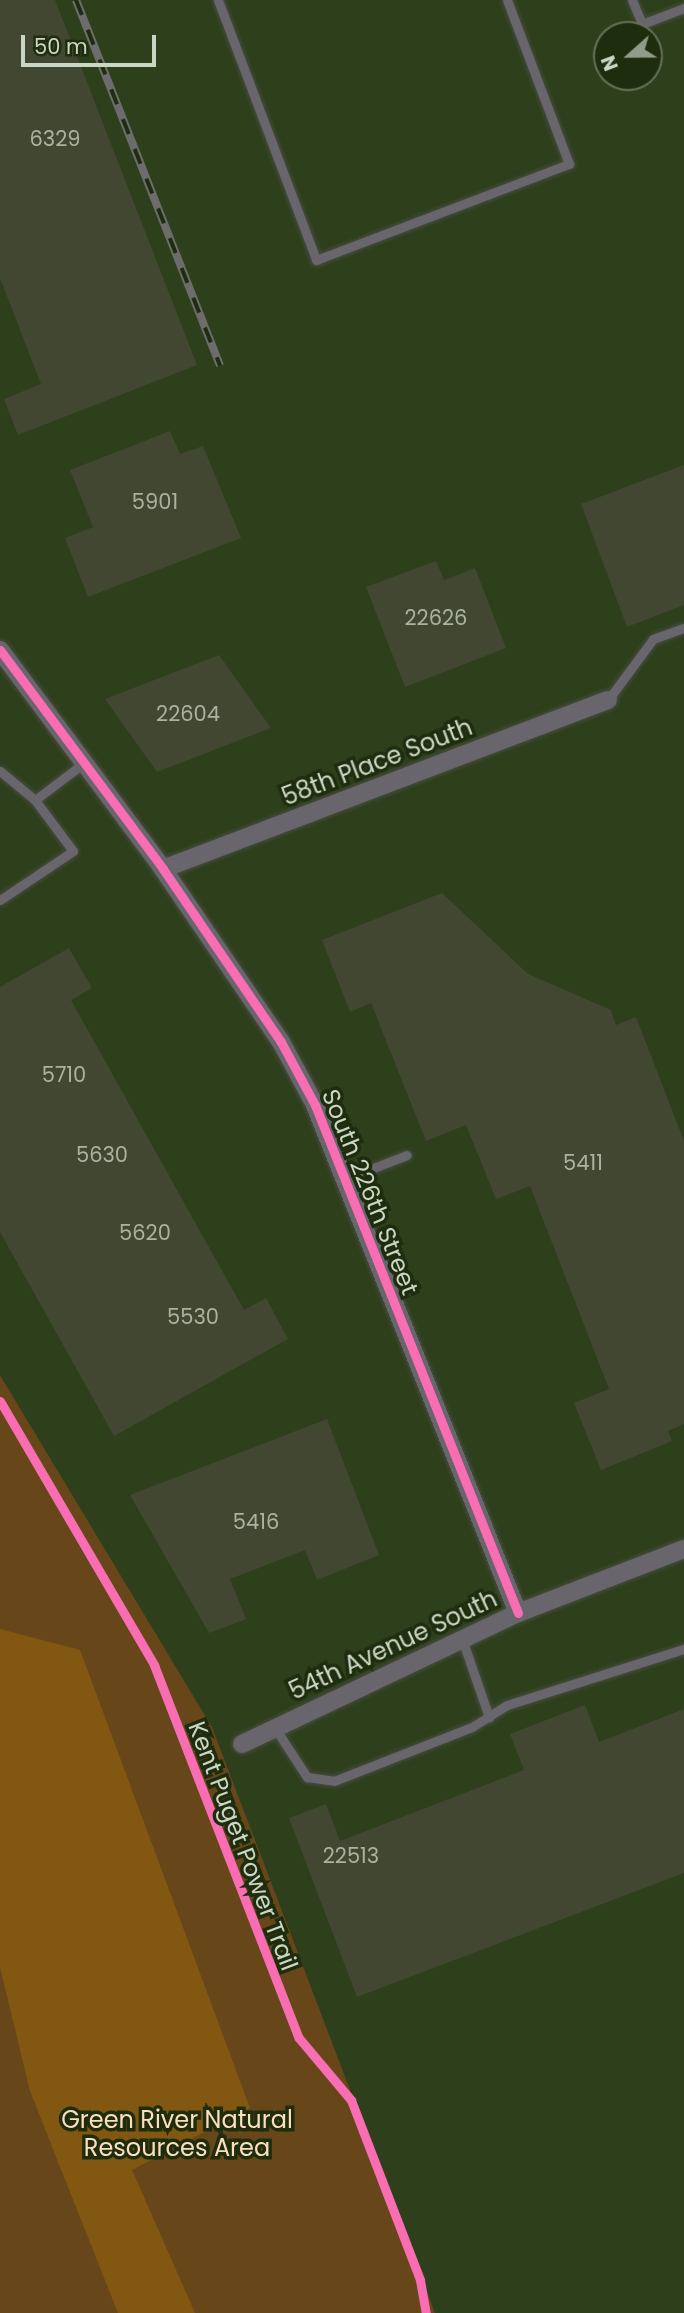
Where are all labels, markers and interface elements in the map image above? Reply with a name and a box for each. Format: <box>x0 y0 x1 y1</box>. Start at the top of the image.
scale bar <box>24 21 159 65</box>
north arrow <box>593 21 663 91</box>
text: 50 m <box>34 32 88 61</box>
text: N <box>595 51 625 75</box>
house number: 6329 <box>29 126 81 152</box>
house number: 5901 <box>132 489 178 515</box>
house number: 22626 <box>405 605 467 631</box>
house number: 22604 <box>156 701 220 727</box>
street label: 58th Place South <box>278 712 476 812</box>
house number: 5710 <box>42 1062 86 1088</box>
street label: South 226th Street <box>316 1085 424 1299</box>
house number: 5630 <box>76 1142 128 1168</box>
house number: 5411 <box>563 1150 603 1176</box>
house number: 5620 <box>119 1220 171 1246</box>
house number: 5530 <box>167 1304 219 1330</box>
house number: 5416 <box>233 1509 279 1535</box>
street label: 54th Avenue South <box>284 1584 502 1706</box>
street label: Kent Puget Power Trail <box>182 1717 304 1975</box>
house number: 22513 <box>323 1843 379 1869</box>
park label: Green River Natural Resources Area <box>61 2106 293 2162</box>

